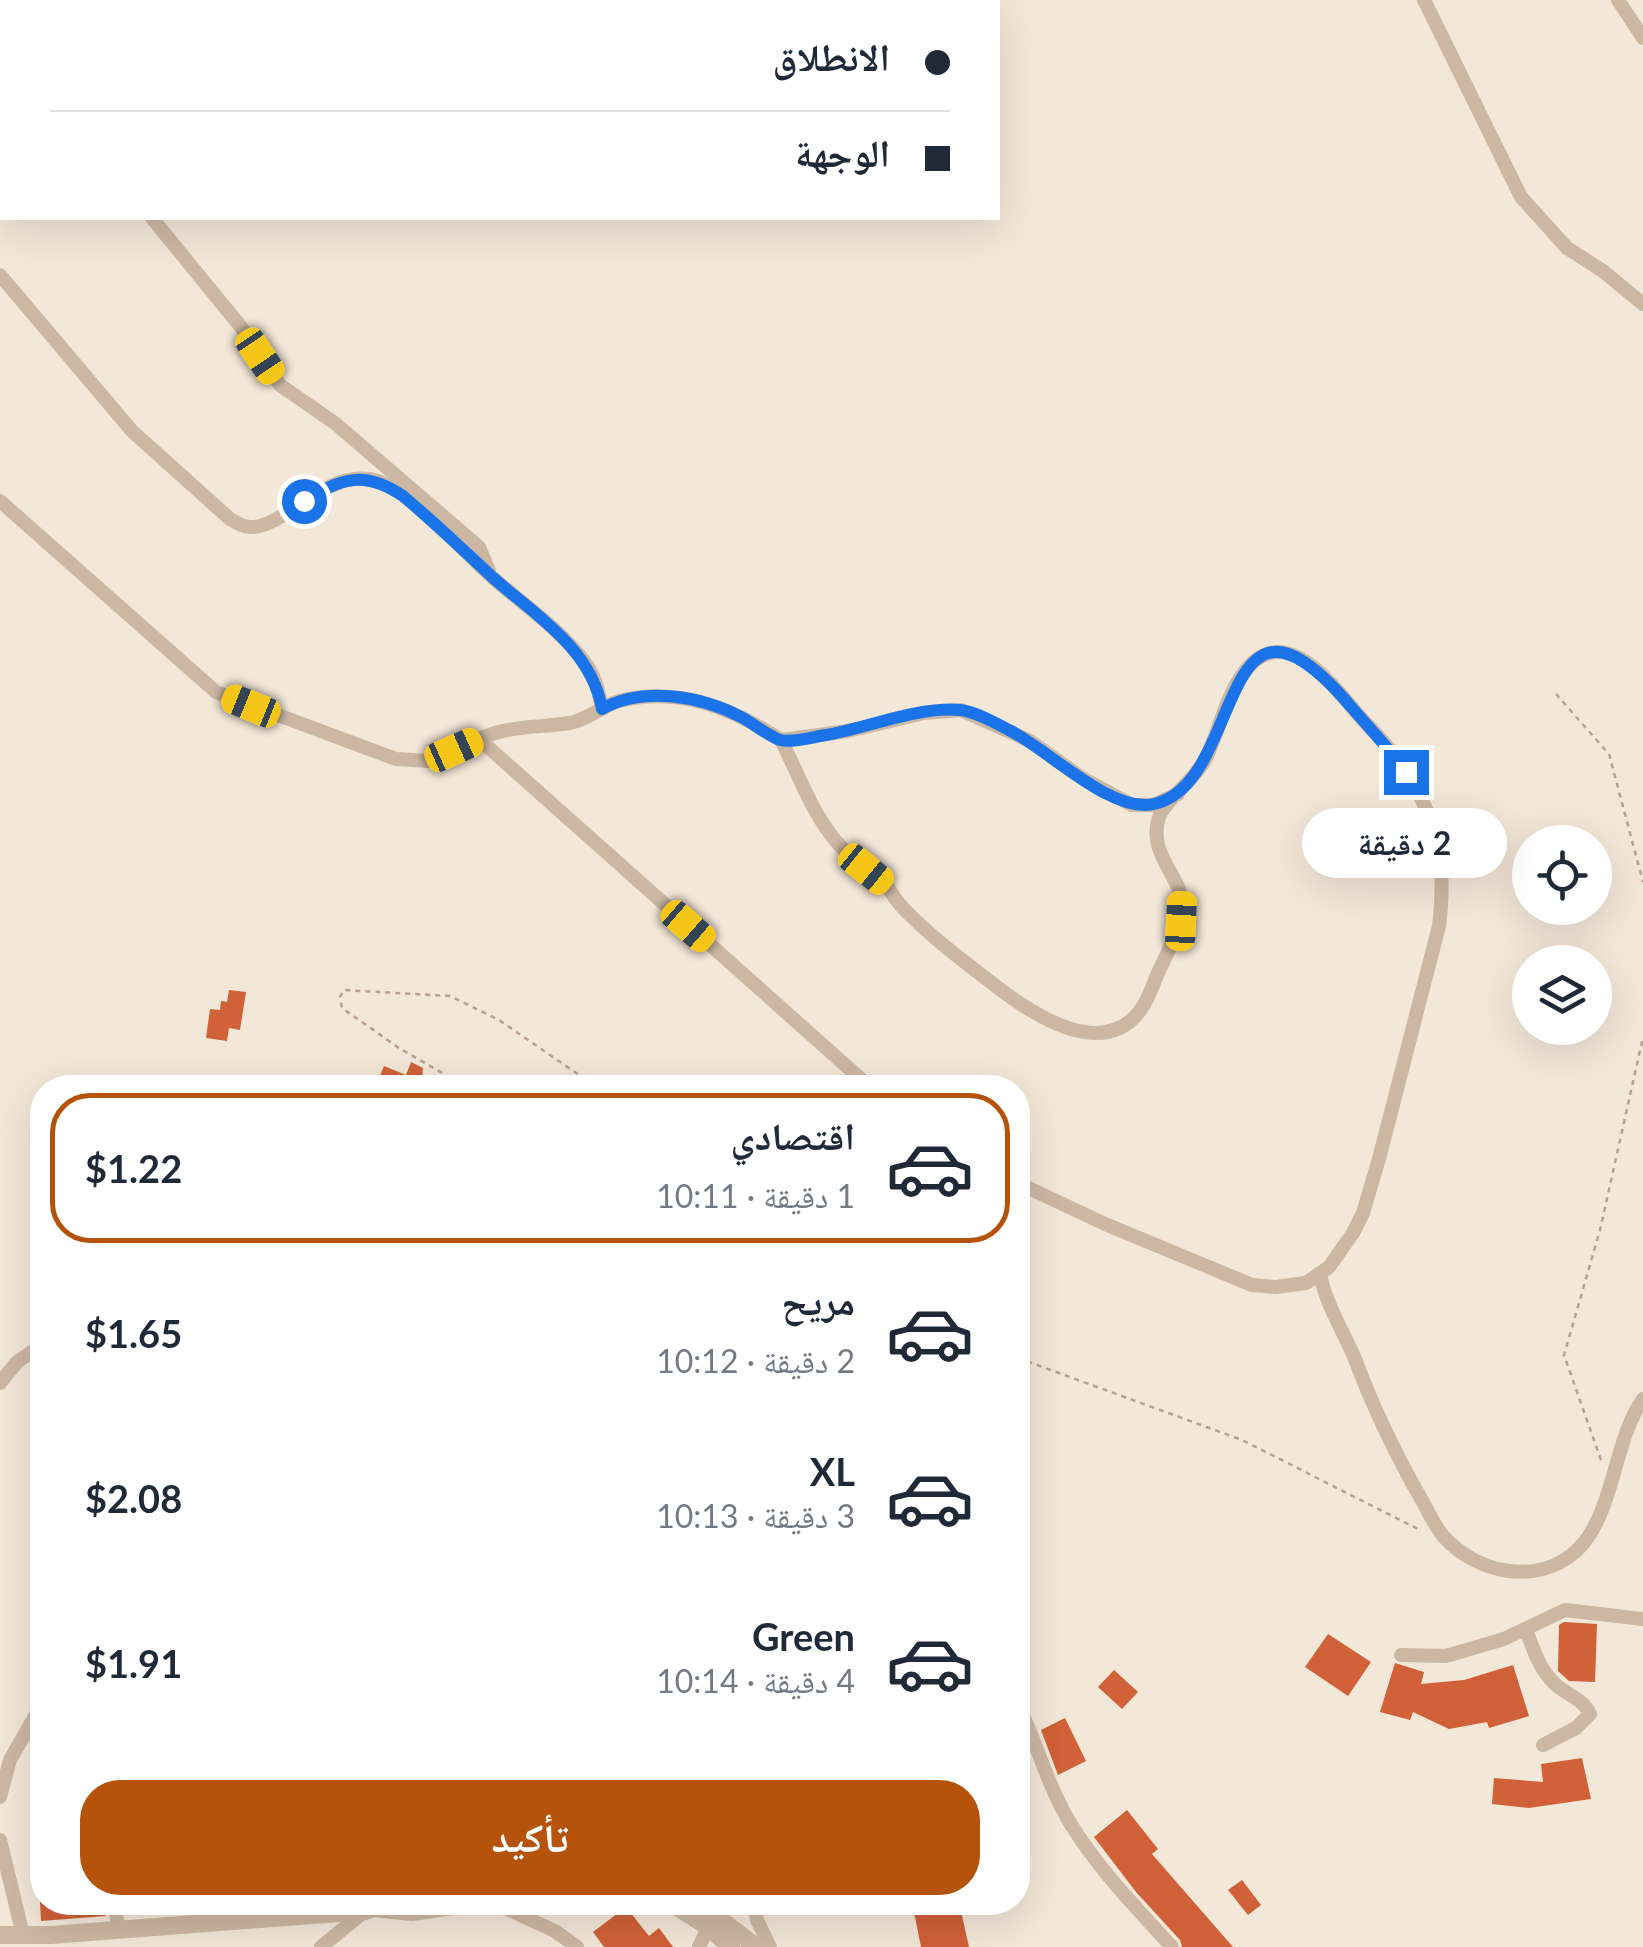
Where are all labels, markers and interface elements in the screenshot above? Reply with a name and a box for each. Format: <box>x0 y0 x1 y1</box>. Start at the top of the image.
text: الانطلاق <box>772 33 890 79</box>
text: الوجهة <box>795 129 890 175</box>
car <box>231 323 289 389</box>
route start <box>282 479 327 524</box>
car <box>218 681 284 731</box>
car <box>420 724 488 776</box>
route end <box>1384 750 1429 795</box>
callout: 2 دقيقة <box>1304 807 1508 877</box>
text: 2 دقيقة <box>1358 823 1451 862</box>
map controls <box>1512 825 1612 1045</box>
button: locate <box>1512 825 1612 925</box>
car <box>833 838 899 900</box>
car <box>1164 890 1198 952</box>
car <box>656 895 720 957</box>
button: layers <box>1512 945 1612 1045</box>
text: اقتصادي <box>731 1112 855 1158</box>
icon: car <box>885 1123 975 1213</box>
text: $1.22 <box>85 1145 182 1191</box>
text: 1 دقيقة · 10:11 <box>656 1176 855 1215</box>
text: مريح <box>781 1277 855 1323</box>
icon: car <box>885 1288 975 1378</box>
text: $1.65 <box>85 1310 182 1356</box>
text: 2 دقيقة · 10:12 <box>656 1341 855 1380</box>
text: XL <box>810 1448 855 1494</box>
icon: car <box>885 1453 975 1543</box>
text: $2.08 <box>85 1475 182 1521</box>
text: 3 دقيقة · 10:13 <box>656 1496 855 1535</box>
text: Green <box>752 1613 855 1659</box>
icon: car <box>885 1618 975 1708</box>
text: $1.91 <box>85 1640 182 1686</box>
text: 4 دقيقة · 10:14 <box>656 1661 855 1700</box>
button: تأكيد <box>80 1780 980 1895</box>

